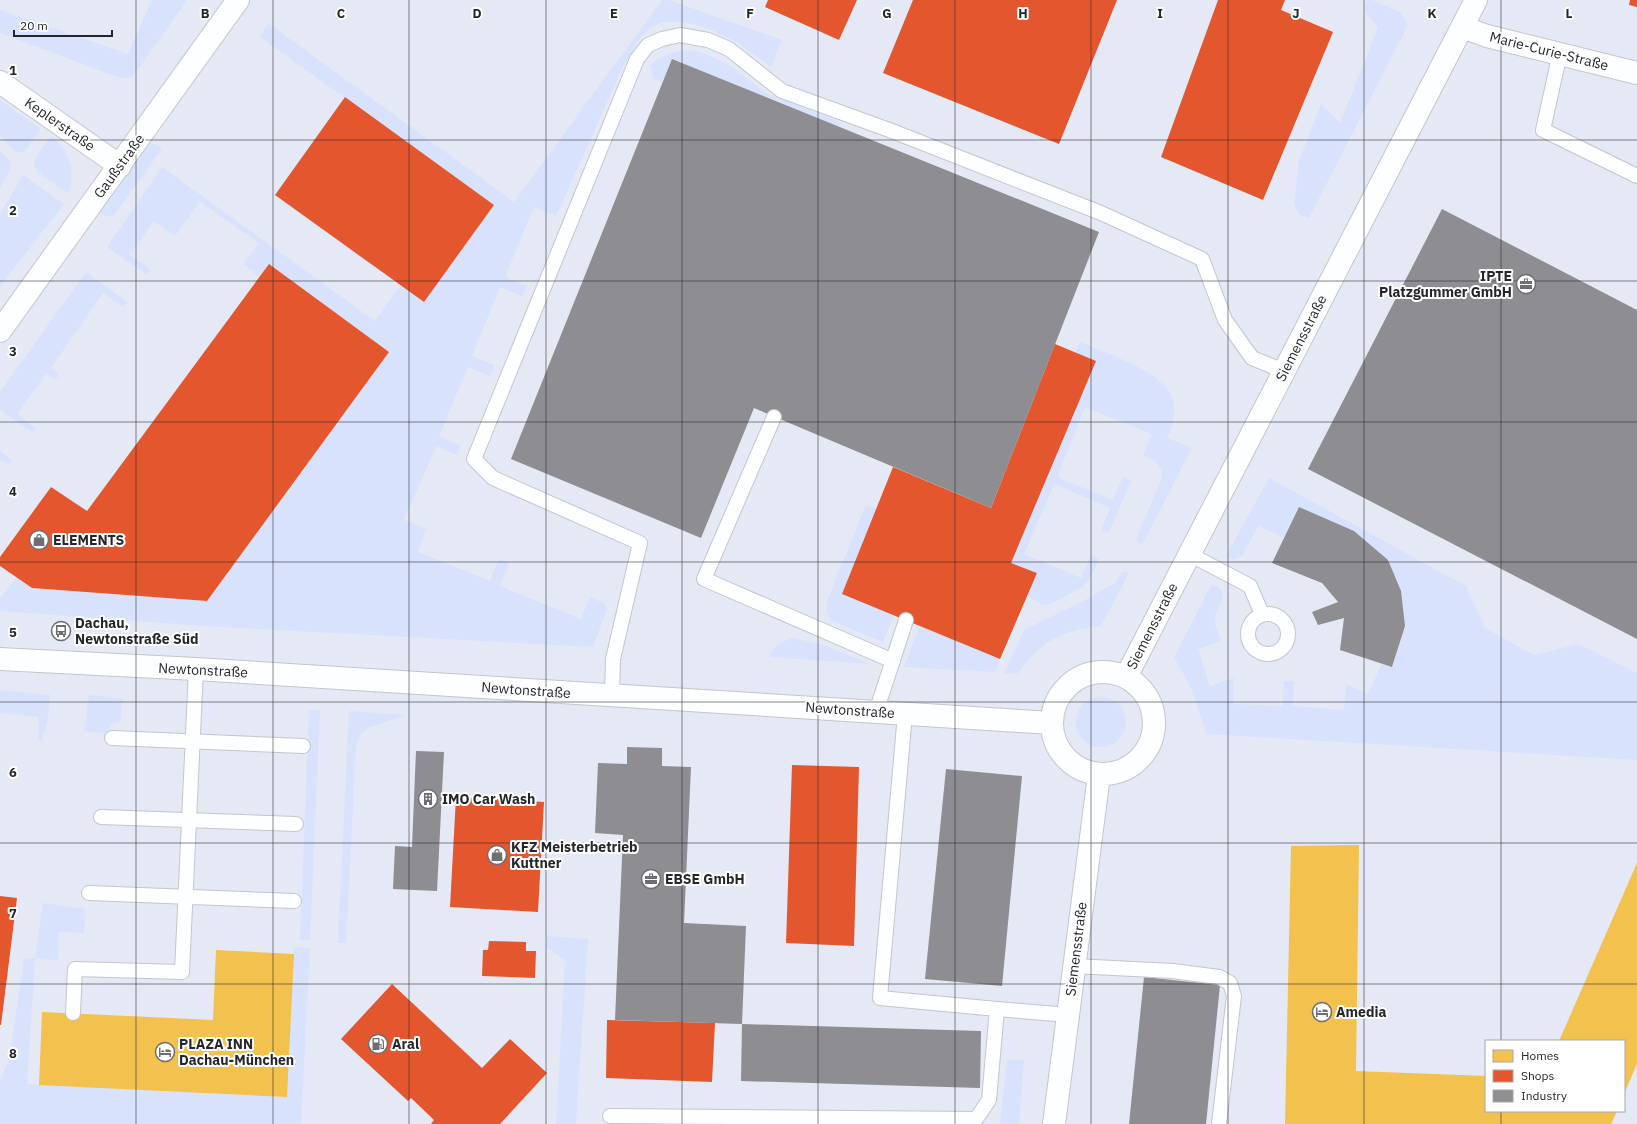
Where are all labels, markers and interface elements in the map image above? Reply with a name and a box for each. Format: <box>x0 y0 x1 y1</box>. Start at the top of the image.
text: B <box>201 5 210 22</box>
text: C <box>337 5 346 22</box>
text: D <box>472 5 482 22</box>
text: E <box>610 5 618 22</box>
text: F <box>746 5 754 22</box>
text: G <box>882 5 892 22</box>
text: H <box>1018 5 1028 22</box>
text: I <box>1157 5 1163 22</box>
text: J <box>1292 5 1300 22</box>
text: K <box>1427 5 1437 22</box>
text: L <box>1566 5 1573 22</box>
scale bar <box>14 12 112 38</box>
text: 20 m <box>20 18 48 33</box>
street label: Marie-Curie-Straße <box>1488 28 1611 75</box>
text: 1 <box>9 62 17 79</box>
street label: Keplerstraße <box>21 93 99 155</box>
street label: Gaußstraße <box>90 130 148 202</box>
text: 2 <box>9 202 17 219</box>
place label: IPTE Platzgummer GmbH <box>1379 267 1512 301</box>
office icon: IPTE Platzgummer GmbH <box>1515 273 1537 295</box>
street label: Siemensstraße <box>1271 291 1331 384</box>
text: 3 <box>9 343 17 360</box>
text: 4 <box>9 483 17 500</box>
shop icon: ELEMENTS <box>28 529 50 551</box>
place label: ELEMENTS <box>53 531 125 549</box>
street label: Siemensstraße <box>1122 579 1182 672</box>
place label: Dachau, Newtonstraße Süd <box>75 614 199 648</box>
bus stop icon: Dachau, Newtonstraße Süd <box>50 620 72 642</box>
text: 5 <box>9 624 17 641</box>
street label: Newtonstraße <box>158 659 249 681</box>
street label: Newtonstraße <box>481 678 572 702</box>
street label: Newtonstraße <box>805 698 896 722</box>
text: 6 <box>9 764 17 781</box>
building icon: IMO Car Wash <box>417 788 439 810</box>
place label: IMO Car Wash <box>442 790 535 808</box>
place label: KFZ Meisterbetrieb Kuttner <box>511 838 638 872</box>
shop icon: KFZ Meisterbetrieb Kuttner <box>486 844 508 866</box>
office icon: EBSE GmbH <box>640 868 662 890</box>
place label: EBSE GmbH <box>665 870 745 888</box>
street label: Siemensstraße <box>1061 901 1091 997</box>
text: 7 <box>9 905 17 922</box>
hotel icon: Amedia <box>1311 1001 1333 1023</box>
place label: Amedia <box>1336 1003 1386 1021</box>
fuel station icon: Aral <box>367 1033 389 1055</box>
place label: PLAZA INN Dachau-München <box>179 1035 294 1069</box>
place label: Aral <box>392 1035 419 1053</box>
legend <box>1485 1040 1625 1112</box>
hotel icon: PLAZA INN Dachau-München <box>154 1041 176 1063</box>
text: 8 <box>9 1045 17 1062</box>
text: Homes <box>1521 1048 1559 1063</box>
text: Shops <box>1521 1068 1554 1083</box>
text: Industry <box>1521 1088 1567 1103</box>

